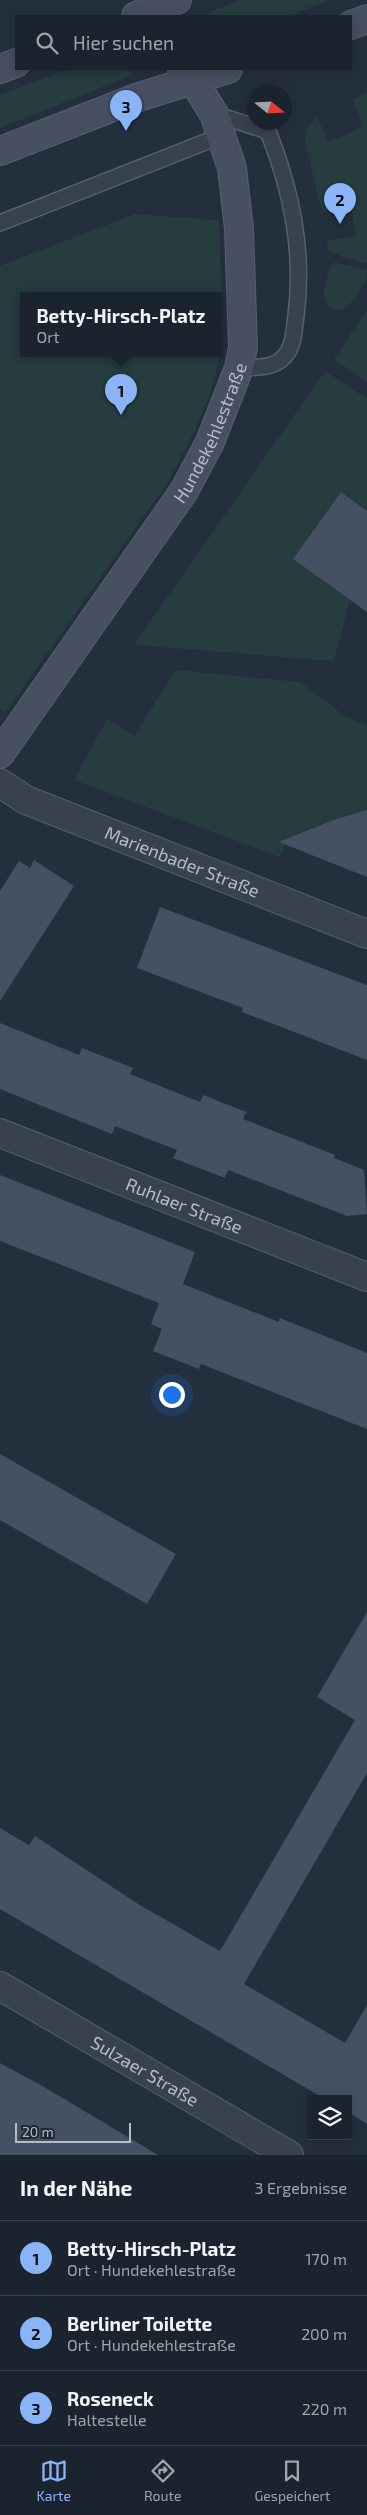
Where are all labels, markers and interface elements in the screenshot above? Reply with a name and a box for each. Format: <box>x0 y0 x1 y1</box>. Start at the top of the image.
search box <box>15 15 352 70</box>
icon: search <box>33 29 61 57</box>
text: Hier suchen <box>73 31 174 54</box>
north arrow <box>247 85 292 130</box>
pin: 3 <box>110 90 142 131</box>
pin: 2 <box>324 183 356 224</box>
popup <box>20 292 222 357</box>
text: Betty-Hirsch-Platz <box>36 304 206 327</box>
text: Ort <box>36 327 60 346</box>
street label: Hundekehlestraße <box>168 361 251 507</box>
pin: 1 <box>105 374 137 415</box>
street label: Marienbader Straße <box>102 821 263 902</box>
street label: Ruhlaer Straße <box>123 1173 246 1238</box>
your location <box>159 1382 185 1408</box>
street label: Sulzaer Straße <box>87 2031 203 2111</box>
map controls <box>307 2095 352 2140</box>
button: layers <box>307 2095 352 2140</box>
scale bar <box>15 2120 131 2143</box>
text: 20 m <box>22 2123 54 2140</box>
text: In der Nähe <box>20 2175 132 2200</box>
text: 3 Ergebnisse <box>255 2178 347 2197</box>
text: Betty-Hirsch-Platz <box>67 2237 236 2260</box>
text: 1 <box>33 2249 39 2268</box>
text: 170 m <box>305 2249 347 2268</box>
text: Ort · Hundekehlestraße <box>67 2260 236 2279</box>
text: Berliner Toilette <box>67 2312 212 2335</box>
text: 2 <box>31 2324 41 2343</box>
text: 200 m <box>301 2324 347 2343</box>
text: Ort · Hundekehlestraße <box>67 2335 236 2354</box>
text: Roseneck <box>67 2387 154 2410</box>
text: 3 <box>31 2399 41 2418</box>
text: 220 m <box>302 2399 347 2418</box>
text: Haltestelle <box>67 2410 147 2429</box>
tab: Karte <box>37 2457 71 2504</box>
tab: Route <box>144 2457 181 2504</box>
tab: Gespeichert <box>254 2457 330 2504</box>

